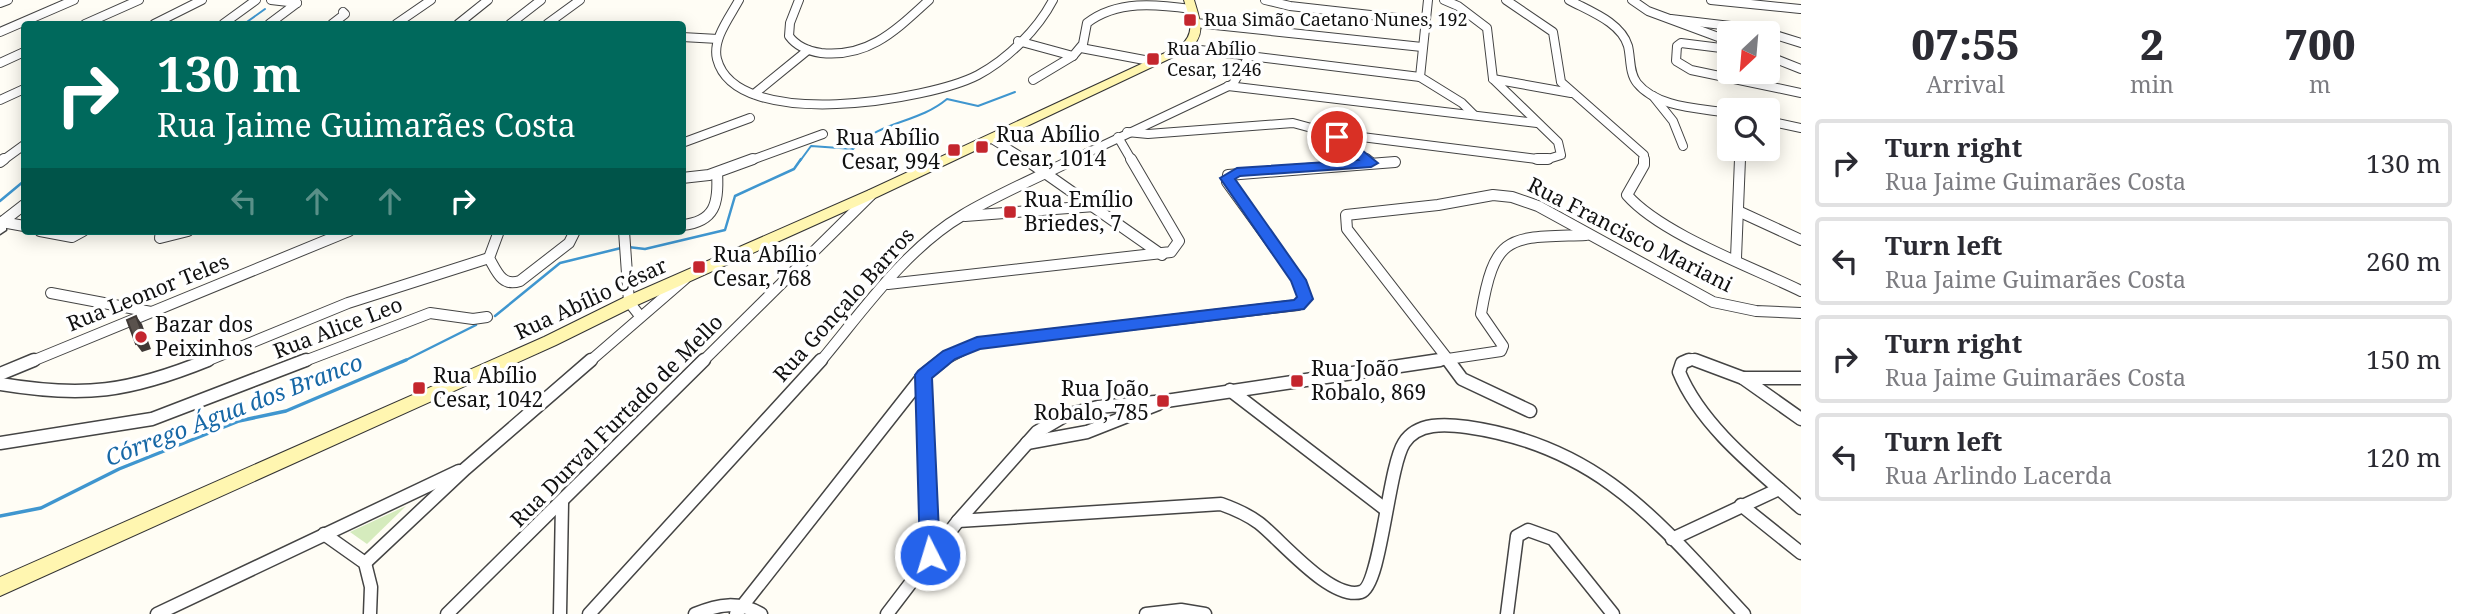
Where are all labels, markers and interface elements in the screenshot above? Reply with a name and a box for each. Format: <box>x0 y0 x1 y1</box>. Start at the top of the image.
place label: Rua Simão Caetano Nunes, 192 <box>1204 7 1468 31</box>
marker: Rua Simão Caetano Nunes, 192 <box>1182 12 1198 28</box>
text: 07:55 <box>1911 15 2020 72</box>
text: 2 <box>2140 15 2164 72</box>
text: 700 <box>2284 15 2356 72</box>
north arrow <box>1717 21 1780 84</box>
map controls <box>1717 21 1780 161</box>
place label: Rua Abílio Cesar, 1246 <box>1167 36 1262 81</box>
text: 130 m <box>157 40 301 106</box>
icon: right <box>42 49 133 140</box>
marker: Rua Abílio Cesar, 1246 <box>1145 51 1161 67</box>
text: Arrival <box>1926 68 2005 100</box>
text: min <box>2130 68 2174 100</box>
text: m <box>2309 68 2331 100</box>
button: search <box>1717 98 1780 161</box>
text: Rua Jaime Guimarães Costa <box>157 103 576 146</box>
pin <box>1307 107 1367 167</box>
icon: arrive <box>1318 118 1356 156</box>
place label: Rua Abílio Cesar, 1014 <box>996 120 1107 172</box>
place label: Rua Abílio Cesar, 994 <box>836 123 940 175</box>
text: Turn right <box>1885 129 2022 165</box>
marker: Rua Abílio Cesar, 1014 <box>974 139 990 155</box>
marker: Rua Abílio Cesar, 994 <box>946 142 962 158</box>
icon: right <box>1826 144 1864 182</box>
text: 130 m <box>2366 145 2441 181</box>
text: Rua Jaime Guimarães Costa <box>1885 165 2186 197</box>
street label: Rua Francisco Mariani <box>1523 170 1738 298</box>
icon: left <box>225 182 263 220</box>
icon: ahead <box>298 182 336 220</box>
icon: ahead <box>371 182 409 220</box>
icon: right <box>444 182 482 220</box>
place label: Rua Emílio Briedes, 7 <box>1024 185 1133 237</box>
marker: Rua Emílio Briedes, 7 <box>1002 204 1018 220</box>
street label: Rua Gonçalo Barros <box>767 221 920 387</box>
text: Turn left <box>1885 227 2002 263</box>
place label: Rua Abílio Cesar, 768 <box>713 240 817 292</box>
icon: left <box>1826 242 1864 280</box>
text: 260 m <box>2366 243 2441 279</box>
street label: Rua Leonor Teles <box>63 247 233 337</box>
street label: Rua Abílio César <box>510 251 671 346</box>
marker: Rua Abílio Cesar, 768 <box>691 259 707 275</box>
text: Rua Jaime Guimarães Costa <box>1885 263 2186 295</box>
street label: Rua Alice Leo <box>269 290 406 364</box>
street label: Rua Durval Furtado de Mello <box>504 308 729 533</box>
place label: Bazar dos Peixinhos <box>155 310 253 362</box>
text: Turn right <box>1885 325 2022 361</box>
marker: Bazar dos Peixinhos <box>133 329 149 345</box>
icon: right <box>1826 340 1864 378</box>
text: 150 m <box>2366 341 2441 377</box>
water label: Córrego Água dos Branco <box>100 345 367 473</box>
place label: Rua João Robalo, 869 <box>1311 354 1426 406</box>
place label: Rua Abílio Cesar, 1042 <box>433 361 543 413</box>
text: Rua Jaime Guimarães Costa <box>1885 361 2186 393</box>
marker: Rua João Robalo, 869 <box>1289 373 1305 389</box>
place label: Rua João Robalo, 785 <box>1034 374 1149 426</box>
marker: Rua Abílio Cesar, 1042 <box>411 380 427 396</box>
marker: Rua João Robalo, 785 <box>1155 393 1171 409</box>
text: Turn left <box>1885 423 2002 459</box>
icon: left <box>1826 438 1864 476</box>
text: 120 m <box>2366 439 2441 475</box>
text: Rua Arlindo Lacerda <box>1885 459 2112 491</box>
position arrow <box>893 518 967 592</box>

